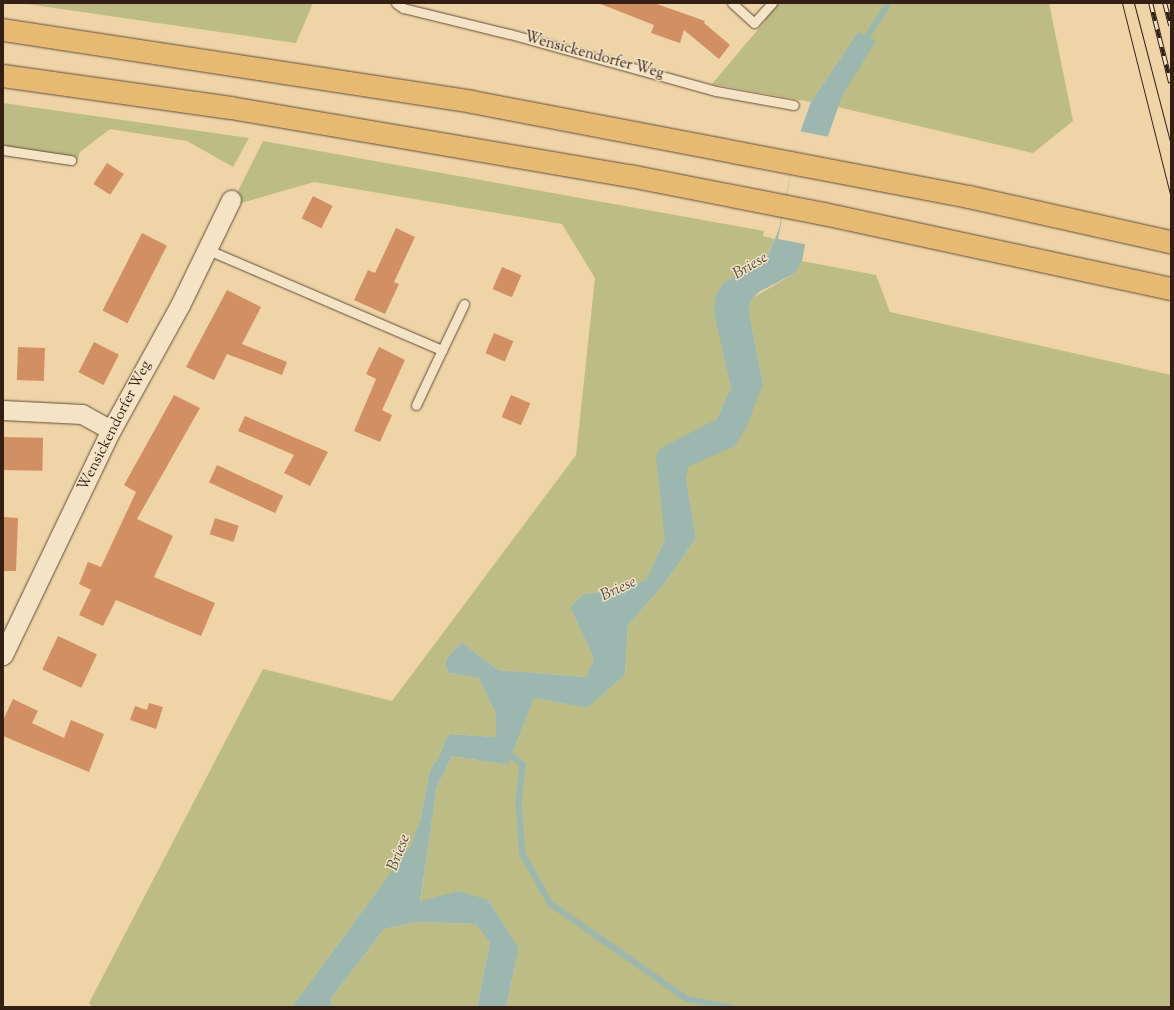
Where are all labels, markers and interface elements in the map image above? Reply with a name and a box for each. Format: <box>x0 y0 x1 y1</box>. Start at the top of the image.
street label: Wensickendorfer Weg <box>522 29 666 83</box>
water label: Briese <box>730 249 772 285</box>
street label: Wensickendorfer Weg <box>74 358 156 494</box>
water label: Briese <box>598 573 640 607</box>
water label: Briese <box>384 832 416 874</box>

